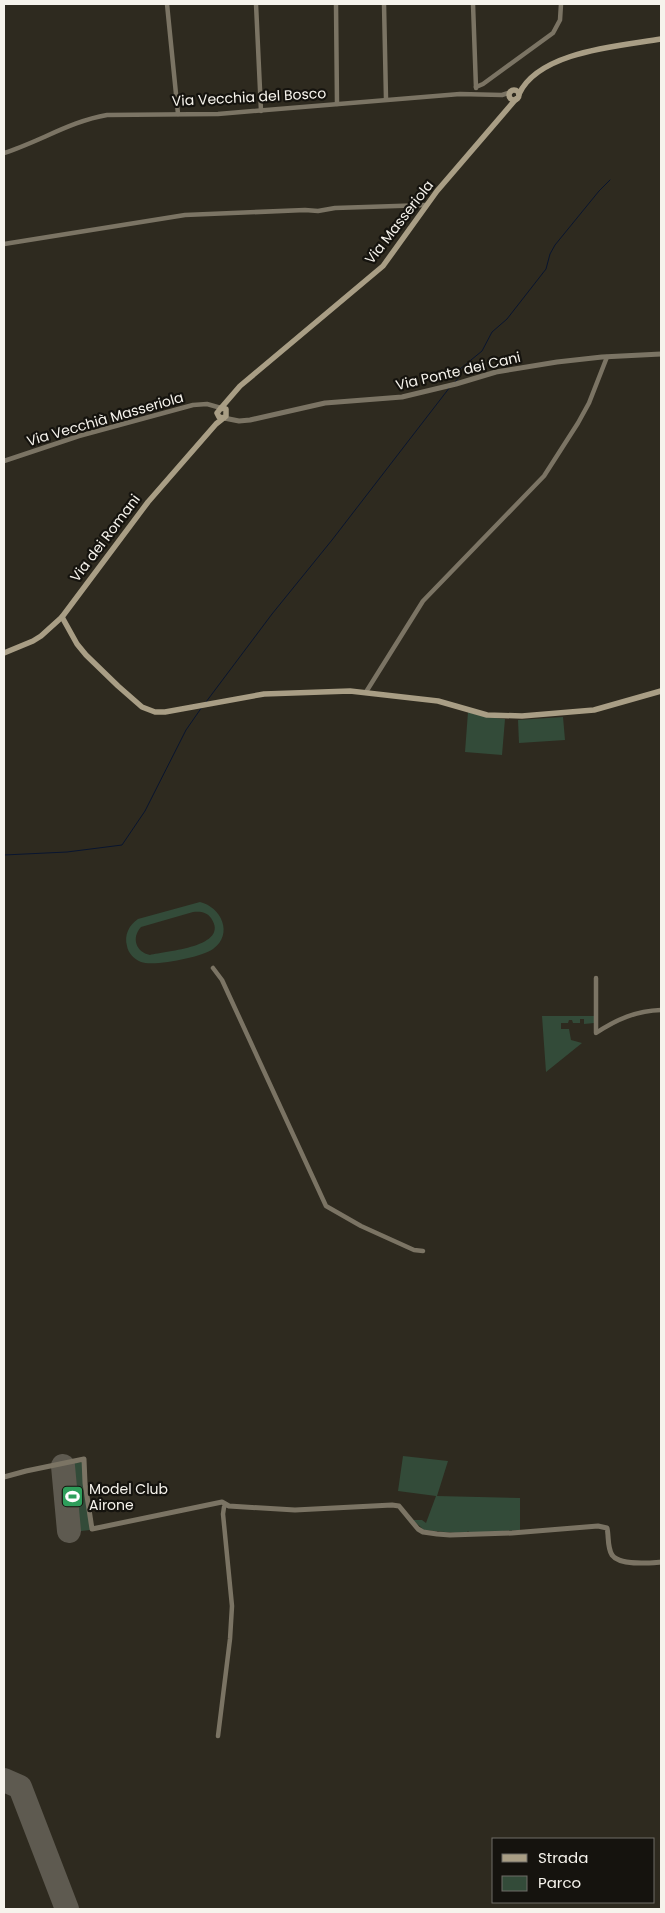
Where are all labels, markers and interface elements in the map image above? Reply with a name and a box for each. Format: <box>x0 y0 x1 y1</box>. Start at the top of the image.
street label: Via Vecchia del Bosco <box>171 83 327 111</box>
street label: Via Masseriola <box>360 176 438 268</box>
street label: Via Ponte dei Cani <box>394 347 522 395</box>
street label: Via Vecchià Masseriola <box>24 387 186 451</box>
street label: Via dei Romani <box>65 490 145 586</box>
place label: Model Club Airone <box>89 1479 168 1515</box>
sports icon: Model Club Airone <box>61 1485 85 1509</box>
legend <box>492 1838 655 1903</box>
text: Strada <box>538 1847 588 1868</box>
text: Parco <box>538 1872 581 1893</box>

